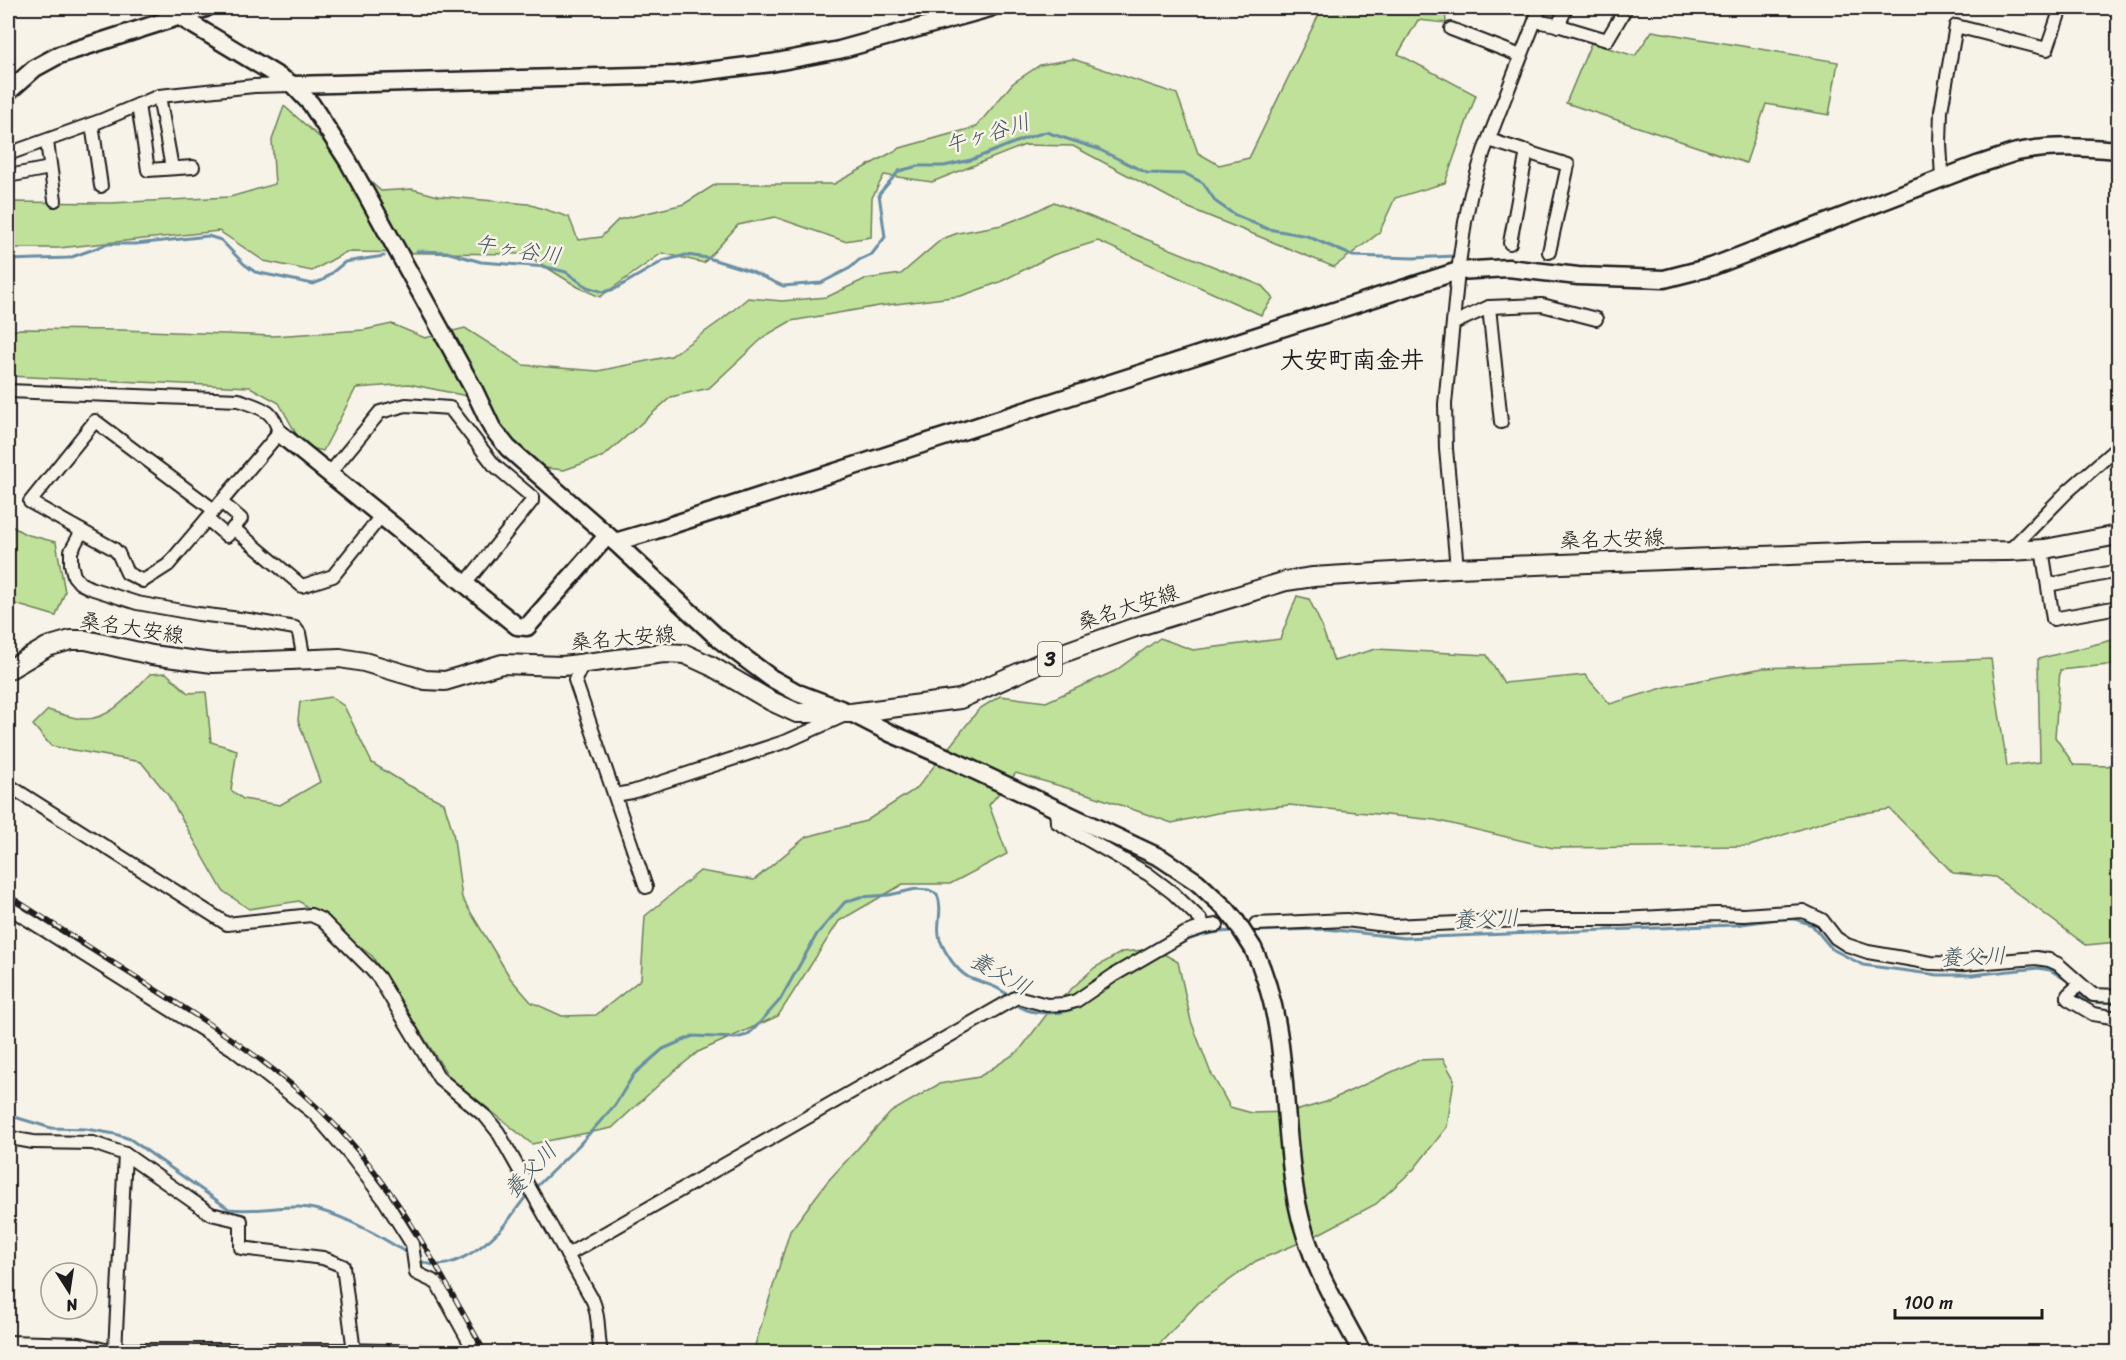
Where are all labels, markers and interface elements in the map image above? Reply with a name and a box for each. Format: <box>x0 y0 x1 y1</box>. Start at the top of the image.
water label: 午ヶ谷川 <box>939 102 1035 165</box>
water label: 午ヶ谷川 <box>471 223 564 276</box>
district label: 大安町南金井 <box>1280 339 1424 381</box>
street label: 桑名大安線 <box>1559 518 1665 560</box>
street label: 桑名大安線 <box>1072 573 1184 641</box>
street label: 桑名大安線 <box>77 601 187 655</box>
street label: 桑名大安線 <box>569 614 677 662</box>
road number: 3 <box>1038 642 1062 676</box>
water label: 養父川 <box>1452 898 1520 939</box>
water label: 養父川 <box>1939 936 2007 977</box>
water label: 養父川 <box>962 940 1039 1006</box>
water label: 養父川 <box>494 1133 567 1208</box>
north arrow <box>39 1261 99 1321</box>
scale bar <box>1895 1282 2042 1320</box>
text: 100 m <box>1904 1287 1953 1319</box>
text: N <box>63 1290 81 1321</box>

